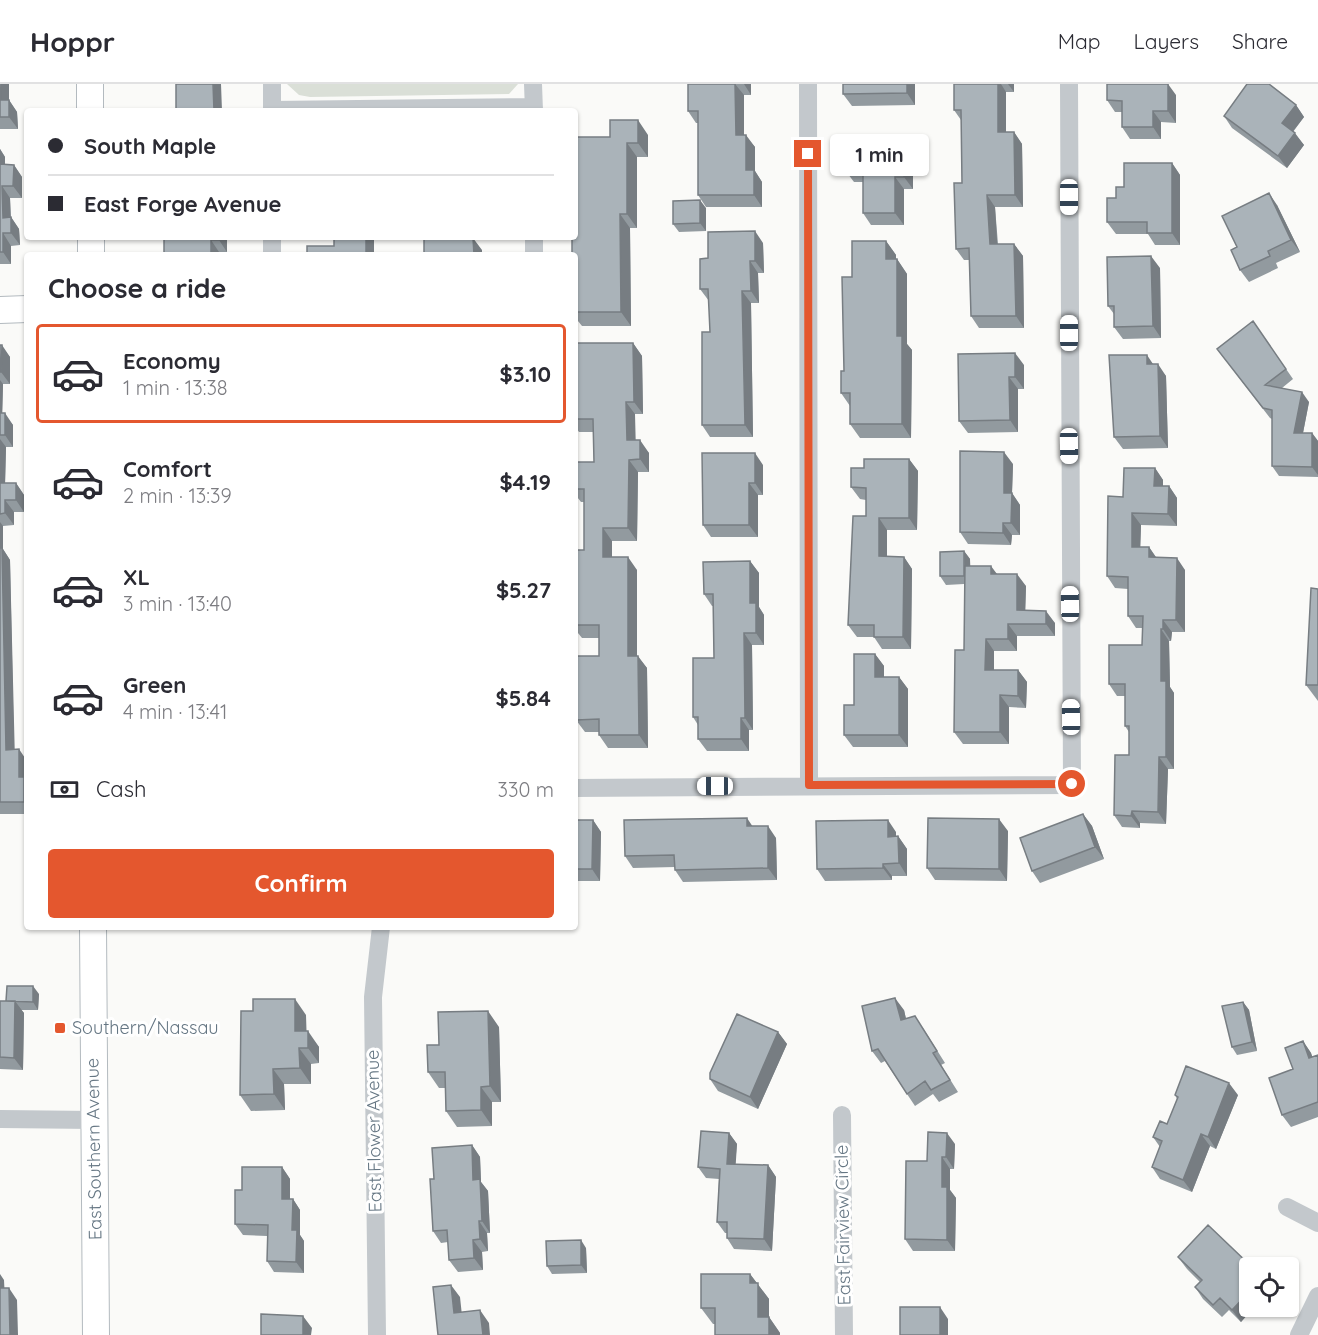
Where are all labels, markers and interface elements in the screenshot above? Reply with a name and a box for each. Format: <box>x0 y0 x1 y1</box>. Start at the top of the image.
text: Hoppr <box>30 24 115 59</box>
text: Map <box>1058 28 1101 54</box>
text: Layers <box>1134 28 1199 54</box>
text: Share <box>1232 28 1288 54</box>
text: South Maple <box>84 132 216 160</box>
callout: 1 min <box>829 133 928 175</box>
route end <box>794 140 821 167</box>
text: 1 min <box>855 142 904 167</box>
car <box>1060 179 1078 215</box>
text: East Forge Avenue <box>84 190 282 218</box>
text: Choose a ride <box>48 271 226 305</box>
car <box>1060 315 1078 351</box>
icon: car <box>51 347 105 401</box>
text: Economy <box>123 347 221 375</box>
text: $3.10 <box>500 360 551 388</box>
text: 1 min · 13:38 <box>123 375 228 400</box>
car <box>1060 428 1078 464</box>
icon: car <box>51 455 105 509</box>
text: Comfort <box>123 455 212 483</box>
text: $4.19 <box>499 468 551 496</box>
text: 2 min · 13:39 <box>123 483 232 508</box>
icon: car <box>51 563 105 617</box>
text: XL <box>123 563 150 591</box>
text: $5.27 <box>496 576 551 604</box>
car <box>1061 586 1079 622</box>
text: 3 min · 13:40 <box>123 591 232 616</box>
icon: car <box>51 671 105 725</box>
text: Green <box>123 671 186 699</box>
text: $5.84 <box>496 684 551 712</box>
text: 4 min · 13:41 <box>123 699 227 724</box>
car <box>1062 699 1080 735</box>
route start <box>1058 770 1085 797</box>
icon: cash <box>48 773 81 806</box>
text: Cash <box>96 775 147 803</box>
text: 330 m <box>497 777 554 802</box>
car <box>697 777 733 795</box>
button: Confirm <box>48 849 554 918</box>
place label: Southern/Nassau <box>72 1016 218 1039</box>
marker: Southern/Nassau <box>53 1021 67 1035</box>
street label: East Flower Avenue <box>361 1049 386 1213</box>
street label: East Southern Avenue <box>80 1058 107 1240</box>
street label: East Fairview Circle <box>830 1145 855 1306</box>
map controls <box>1239 1257 1299 1317</box>
button: locate <box>1239 1257 1299 1317</box>

